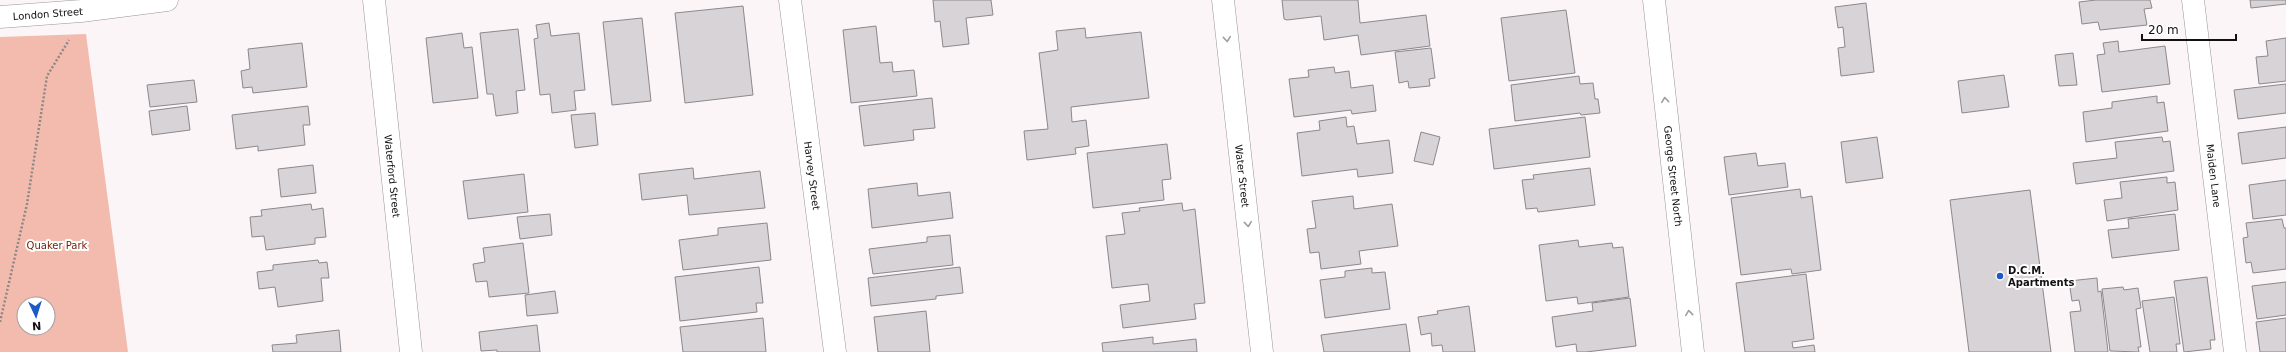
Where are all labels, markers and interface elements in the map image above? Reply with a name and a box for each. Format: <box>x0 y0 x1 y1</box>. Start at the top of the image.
street label: London Street <box>12 6 83 22</box>
scale bar <box>2142 16 2236 42</box>
text: 20 m <box>2148 23 2179 37</box>
one-way arrow <box>1222 36 1231 42</box>
one-way arrow <box>1661 97 1670 104</box>
street label: George Street North <box>1662 125 1684 227</box>
street label: Waterford Street <box>382 134 402 218</box>
street label: Harvey Street <box>802 141 822 211</box>
street label: Maiden Lane <box>2204 143 2223 208</box>
street label: Water Street <box>1233 144 1251 208</box>
one-way arrow <box>1243 221 1252 227</box>
park label: Quaker Park <box>27 240 88 251</box>
place label: D.C.M. Apartments <box>2008 265 2074 288</box>
marker: D.C.M. Apartments <box>1995 271 2005 281</box>
north arrow <box>16 296 56 336</box>
one-way arrow <box>1684 310 1693 316</box>
text: N <box>32 319 42 332</box>

